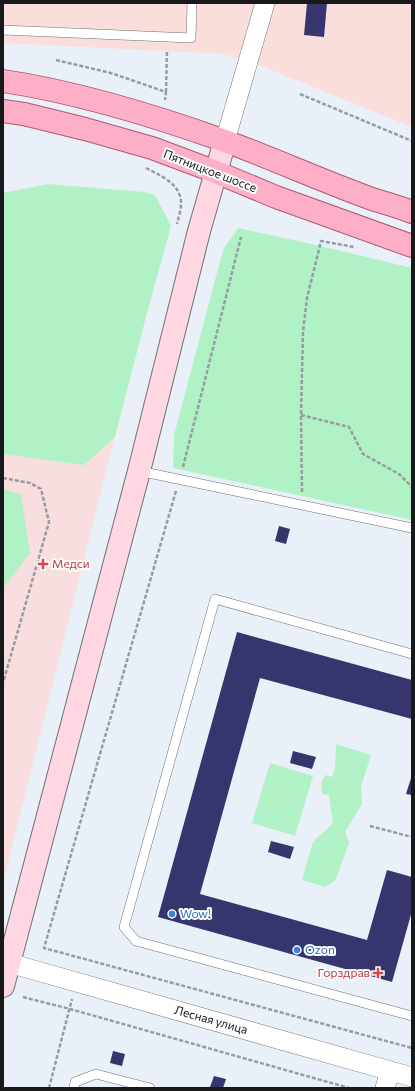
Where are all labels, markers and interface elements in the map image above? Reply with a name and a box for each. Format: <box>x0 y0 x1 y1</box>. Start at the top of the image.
street label: Пятницкое шоссе <box>162 146 259 194</box>
place label: Медси <box>52 556 90 570</box>
marker: Медси <box>37 558 49 570</box>
place label: Wow! <box>180 906 211 920</box>
marker: Wow! <box>167 909 177 919</box>
place label: Ozon <box>305 942 335 956</box>
marker: Ozon <box>292 945 302 955</box>
place label: Горздрав <box>318 965 370 979</box>
marker: Горздрав <box>373 968 383 978</box>
street label: Лесная улица <box>173 1002 250 1036</box>

